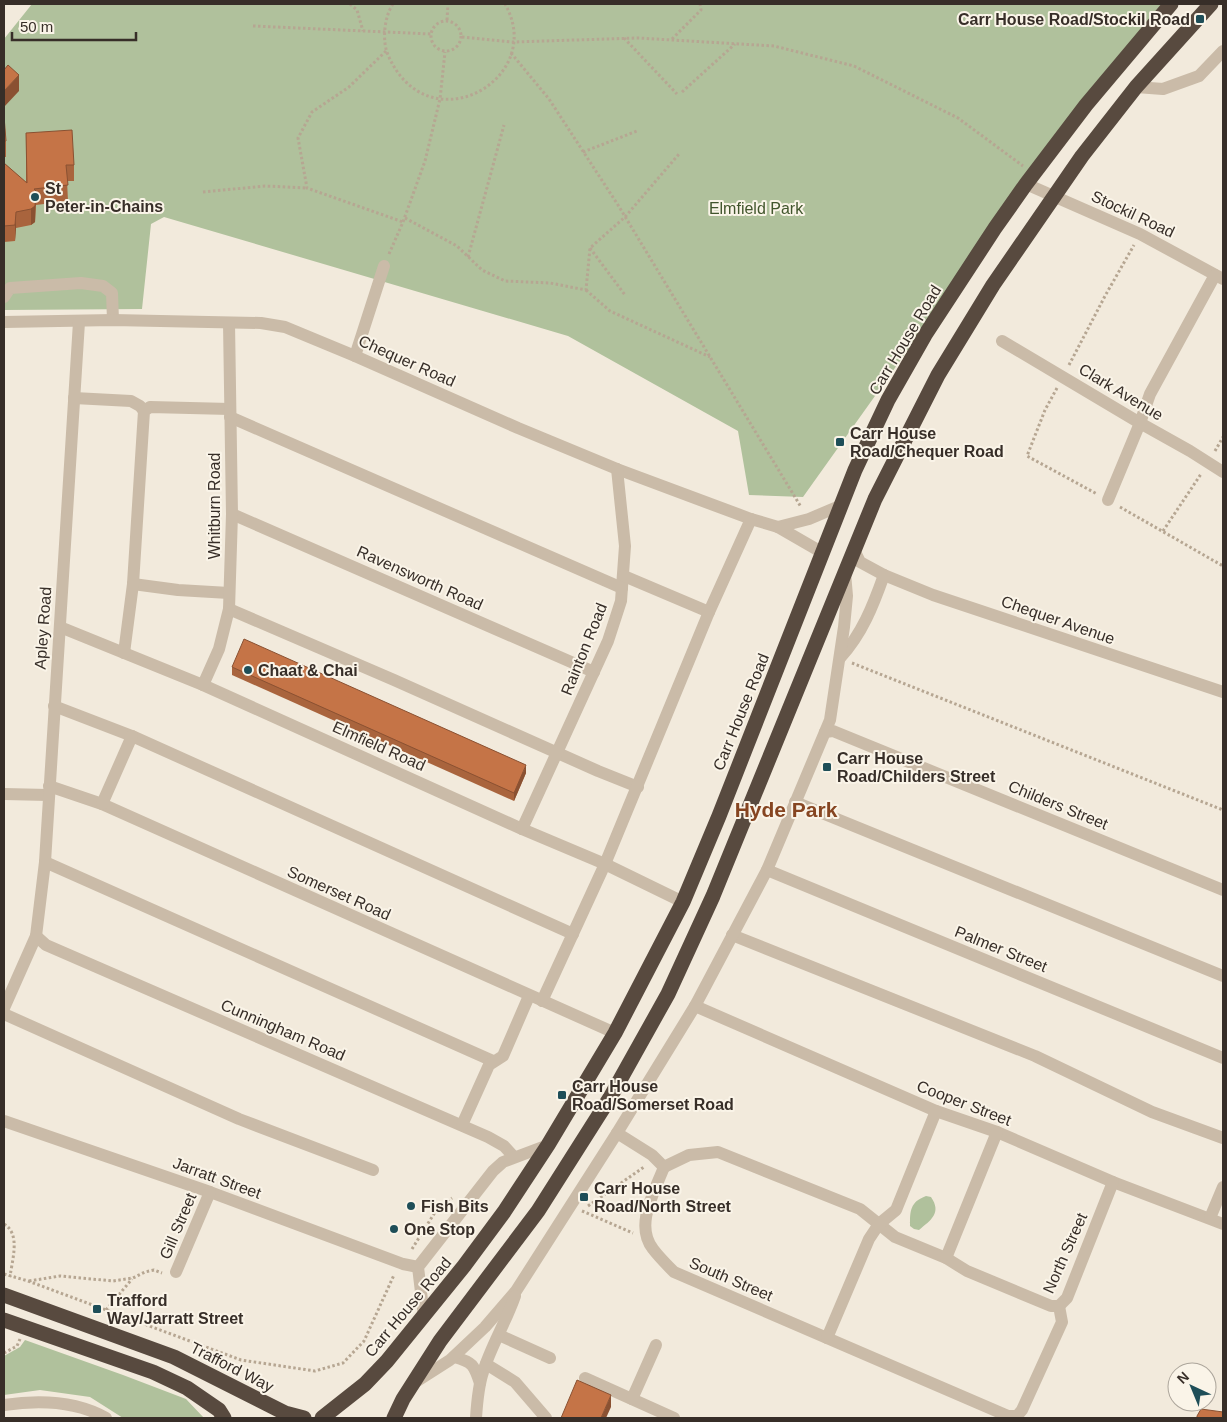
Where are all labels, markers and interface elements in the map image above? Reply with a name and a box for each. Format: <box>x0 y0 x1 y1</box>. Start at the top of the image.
scale bar <box>12 10 136 42</box>
place label: Carr House Road/Stockil Road <box>958 11 1190 28</box>
marker: Carr House Road/Stockil Road <box>1194 13 1206 25</box>
text: 50 m <box>20 18 53 35</box>
place label: St Peter-in-Chains <box>45 180 163 215</box>
street label: Stockil Road <box>1089 187 1177 241</box>
marker: St Peter-in-Chains <box>29 191 41 203</box>
park label: Elmfield Park <box>709 200 804 217</box>
street label: Carr House Road <box>866 282 944 398</box>
street label: Chequer Road <box>356 332 458 390</box>
street label: Clark Avenue <box>1076 360 1166 424</box>
place label: Carr House Road/Chequer Road <box>850 425 1004 460</box>
marker: Carr House Road/Chequer Road <box>834 436 846 448</box>
street label: Whitburn Road <box>206 453 223 559</box>
street label: Ravensworth Road <box>354 543 486 613</box>
street label: Apley Road <box>32 586 54 670</box>
street label: Chequer Avenue <box>999 593 1117 647</box>
street label: Rainton Road <box>558 600 610 698</box>
street label: Carr House Road <box>710 651 772 773</box>
place label: Chaat & Chai <box>258 662 358 679</box>
marker: Chaat & Chai <box>242 664 254 676</box>
street label: Elmfield Road <box>330 718 428 774</box>
place label: Carr House Road/Childers Street <box>837 750 996 785</box>
marker: Carr House Road/Childers Street <box>821 761 833 773</box>
street label: Childers Street <box>1006 777 1111 833</box>
district label: Hyde Park <box>735 798 838 821</box>
street label: Somerset Road <box>285 863 393 923</box>
street label: Palmer Street <box>952 923 1050 975</box>
street label: Cunningham Road <box>218 996 348 1064</box>
street label: Cooper Street <box>914 1077 1014 1129</box>
place label: Carr House Road/Somerset Road <box>572 1078 734 1113</box>
marker: Carr House Road/Somerset Road <box>556 1089 568 1101</box>
street label: Jarratt Street <box>171 1154 264 1202</box>
place label: Carr House Road/North Street <box>594 1180 732 1215</box>
street label: Gill Street <box>156 1190 200 1262</box>
marker: Carr House Road/North Street <box>578 1191 590 1203</box>
place label: Fish Bits <box>421 1198 489 1215</box>
marker: Fish Bits <box>405 1200 417 1212</box>
street label: North Street <box>1040 1210 1091 1296</box>
place label: One Stop <box>404 1221 475 1238</box>
marker: One Stop <box>388 1223 400 1235</box>
street label: Carr House Road <box>361 1254 455 1360</box>
street label: South Street <box>687 1254 776 1304</box>
place label: Trafford Way/Jarratt Street <box>107 1292 244 1327</box>
marker: Trafford Way/Jarratt Street <box>91 1303 103 1315</box>
street label: Trafford Way <box>188 1339 276 1395</box>
north arrow <box>1167 1362 1217 1412</box>
text: N <box>1174 1368 1192 1387</box>

